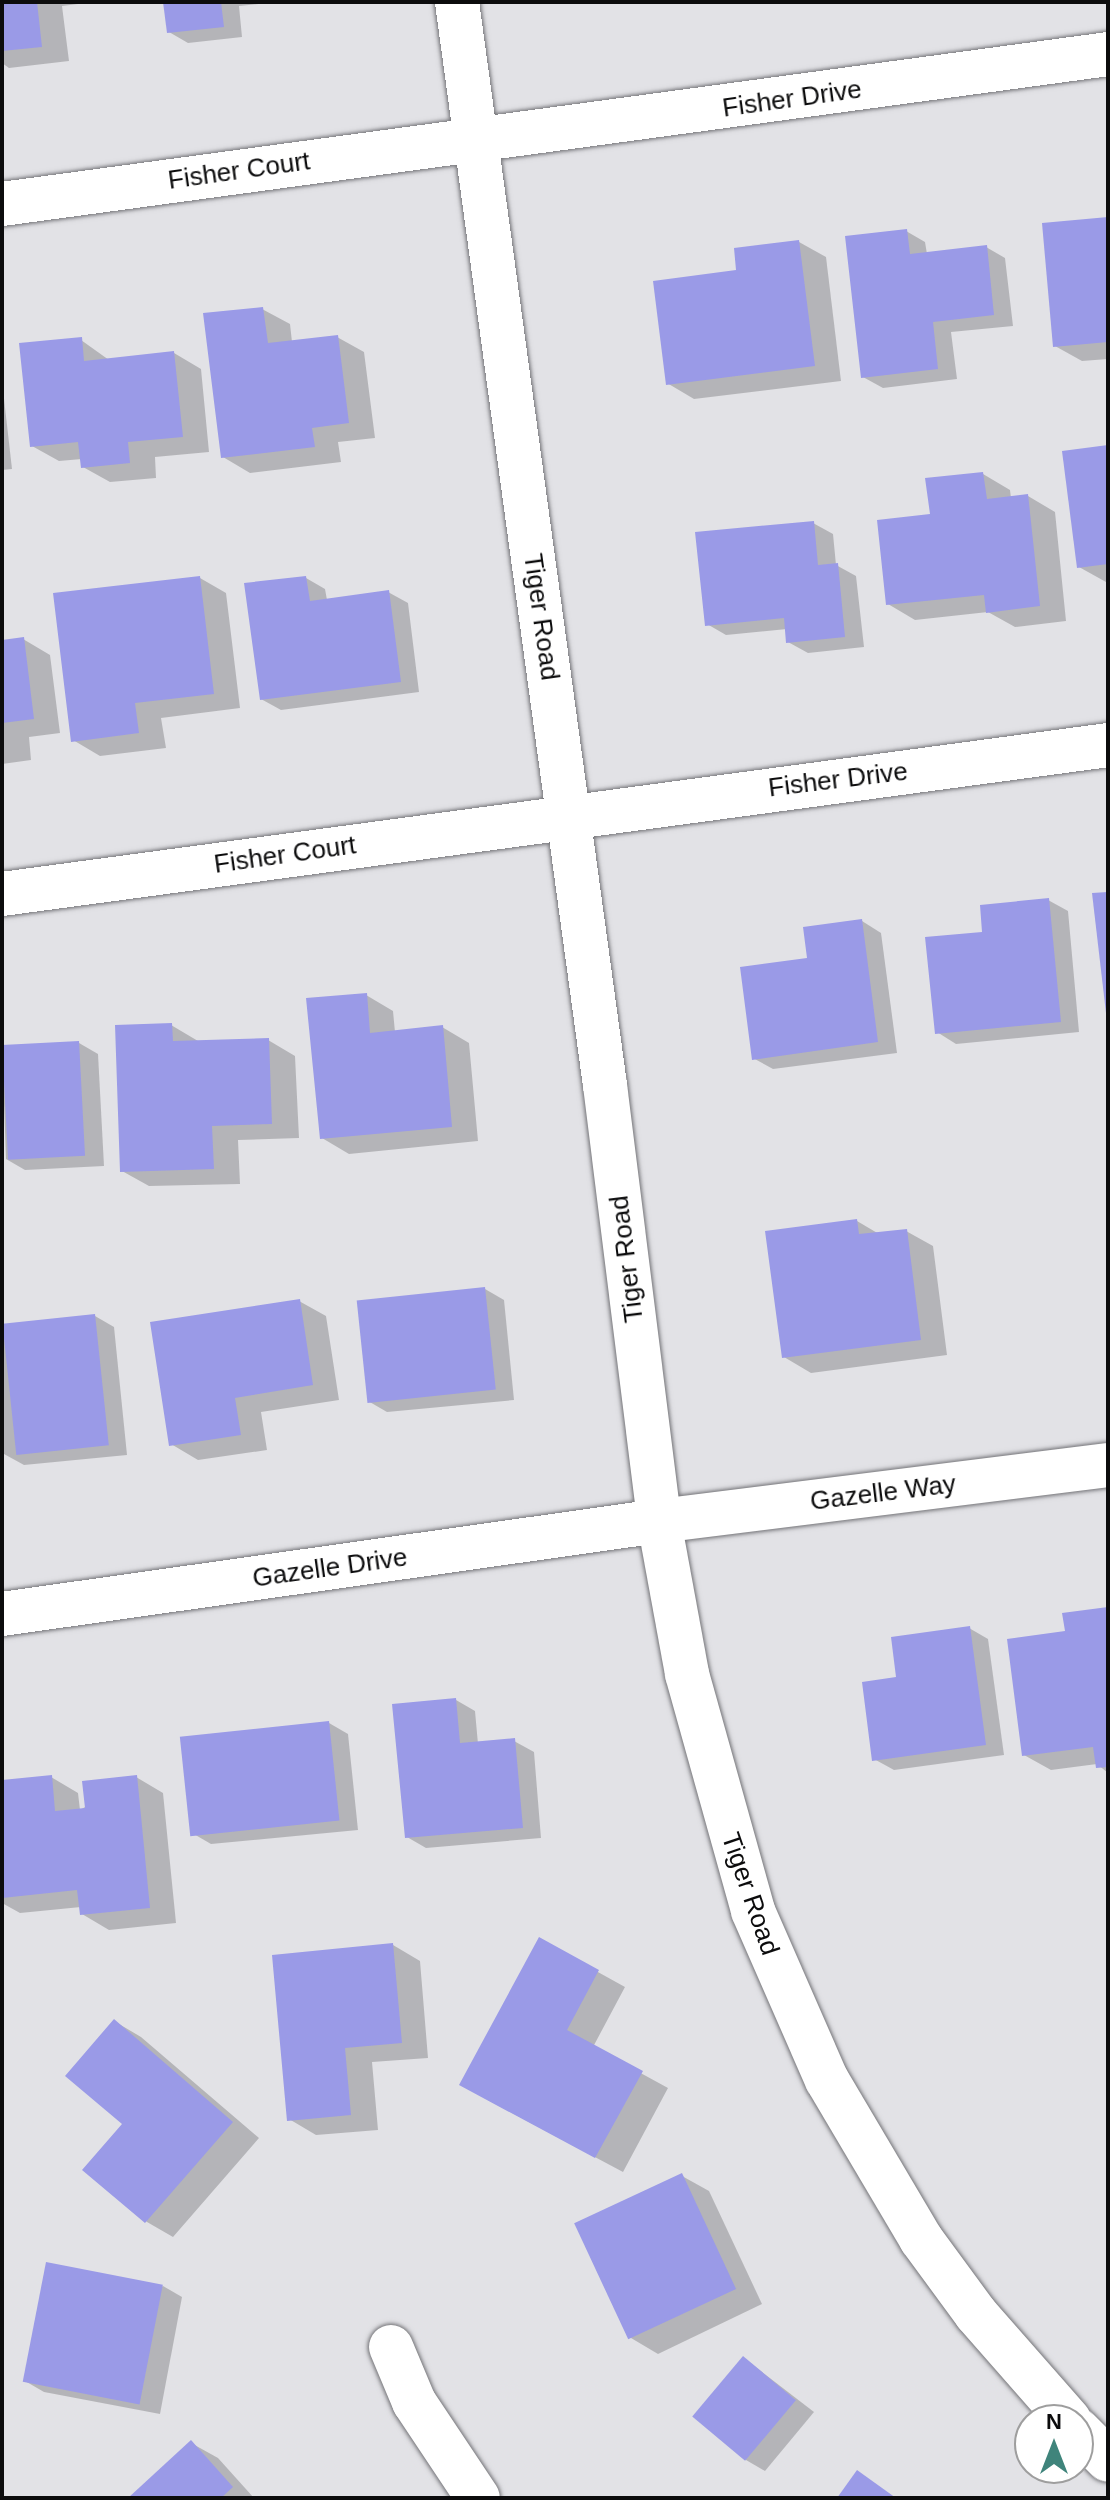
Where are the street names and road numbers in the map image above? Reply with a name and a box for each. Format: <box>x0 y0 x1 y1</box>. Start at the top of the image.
street label: Fisher Drive <box>720 74 864 124</box>
street label: Fisher Court <box>166 146 312 196</box>
street label: Tiger Road <box>517 552 565 682</box>
street label: Fisher Drive <box>767 756 909 804</box>
street label: Fisher Court <box>212 830 358 880</box>
street label: Tiger Road <box>604 1194 650 1324</box>
street label: Gazelle Way <box>808 1469 958 1517</box>
street label: Gazelle Drive <box>251 1542 409 1594</box>
street label: Tiger Road <box>714 1829 786 1959</box>

